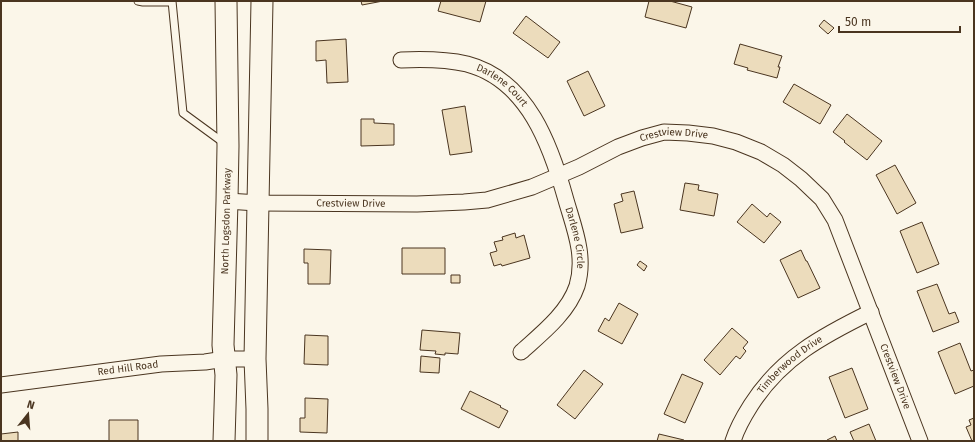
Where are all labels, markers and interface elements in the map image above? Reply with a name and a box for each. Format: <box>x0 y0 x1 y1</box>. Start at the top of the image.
scale bar <box>839 8 960 34</box>
text: 50 m <box>845 15 871 29</box>
street label: Darlene Court <box>475 62 530 109</box>
street label: Crestview Drive <box>638 126 709 144</box>
street label: North Logsdon Parkway <box>219 168 234 275</box>
street label: Crestview Drive <box>316 197 386 210</box>
street label: Darlene Circle <box>562 206 586 269</box>
street label: Timberwood Drive <box>755 333 825 396</box>
street label: Crestview Drive <box>877 342 913 411</box>
street label: Red Hill Road <box>97 358 159 378</box>
north arrow <box>8 394 48 434</box>
text: N <box>25 398 36 412</box>

